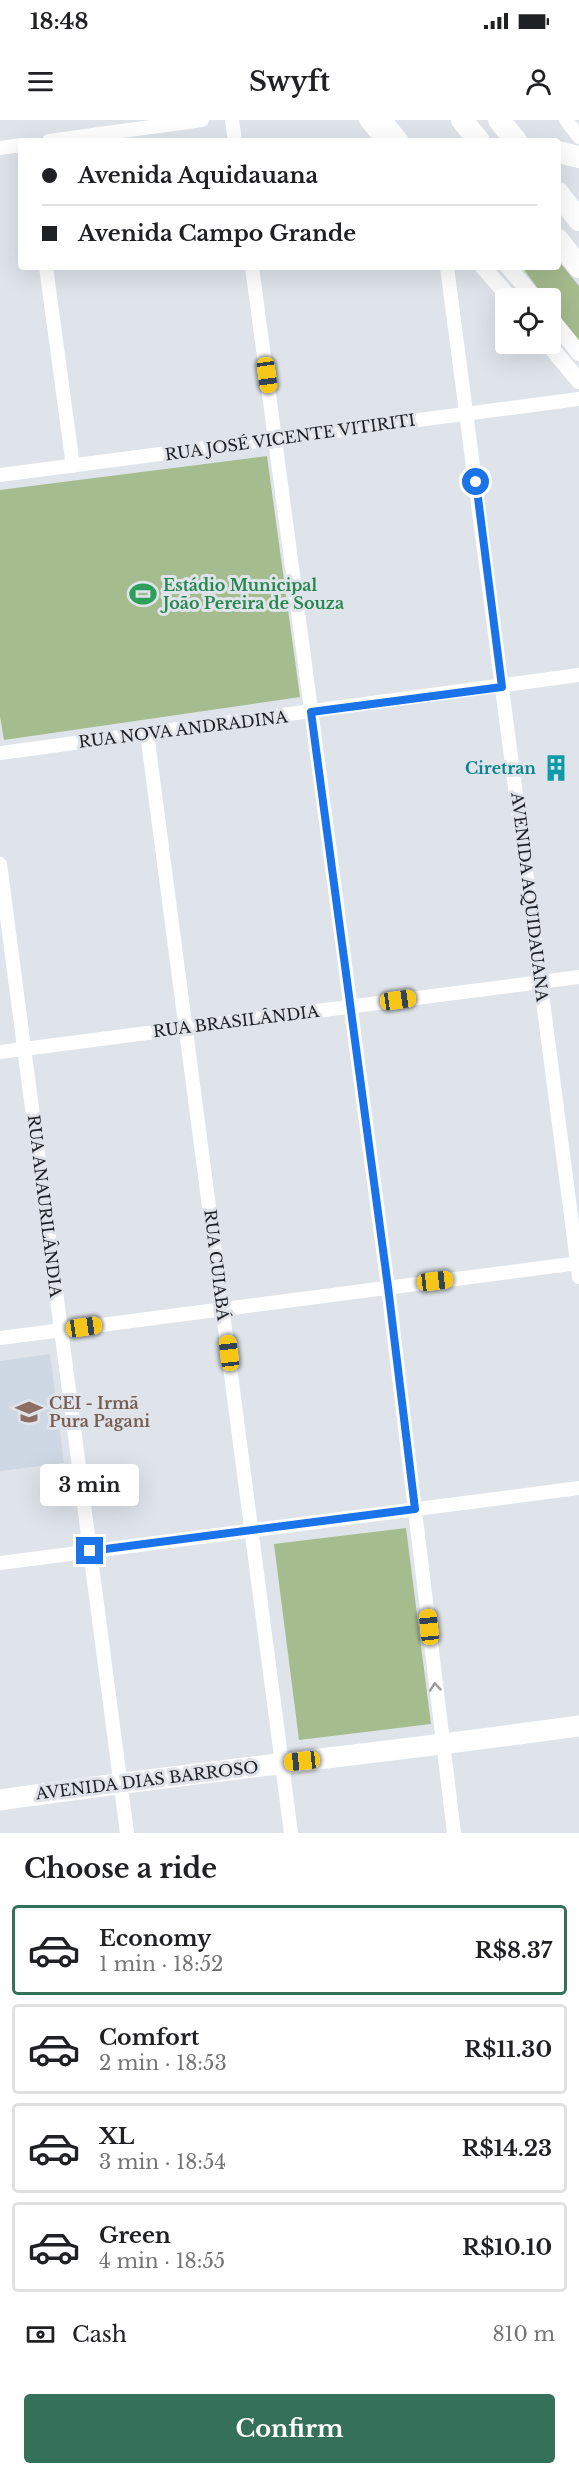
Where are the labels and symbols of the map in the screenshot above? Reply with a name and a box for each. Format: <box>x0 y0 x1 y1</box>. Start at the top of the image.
car <box>256 356 278 394</box>
street label: RUA JOSÉ VICENTE VITIRITI <box>164 410 416 464</box>
route start <box>462 468 489 495</box>
place label: Estádio Municipal João Pereira de Souza <box>160 575 344 613</box>
sports icon: Estádio Municipal João Pereira de Souza <box>128 579 158 609</box>
street label: RUA NOVA ANDRADINA <box>77 706 289 752</box>
building icon: Ciretran <box>541 753 571 783</box>
place label: Ciretran <box>465 758 536 778</box>
street label: AVENIDA AQUIDAUANA <box>507 790 553 1003</box>
car <box>379 989 417 1011</box>
street label: RUA BRASILÂNDIA <box>152 1001 321 1041</box>
street label: RUA ANAURILÂNDIA <box>24 1114 66 1299</box>
street label: RUA CUIABÁ <box>200 1208 234 1322</box>
car <box>416 1270 454 1292</box>
car <box>65 1316 103 1338</box>
car <box>218 1334 240 1372</box>
place label: CEI - Irmã Pura Pagani <box>49 1393 150 1431</box>
school or university icon: CEI - Irmã Pura Pagani <box>14 1397 44 1427</box>
callout: 3 min <box>40 1464 140 1506</box>
route end <box>76 1537 103 1564</box>
car <box>418 1608 440 1646</box>
one-way arrow <box>430 1683 442 1692</box>
car <box>283 1750 321 1772</box>
street label: AVENIDA DIAS BARROSO <box>34 1756 259 1804</box>

